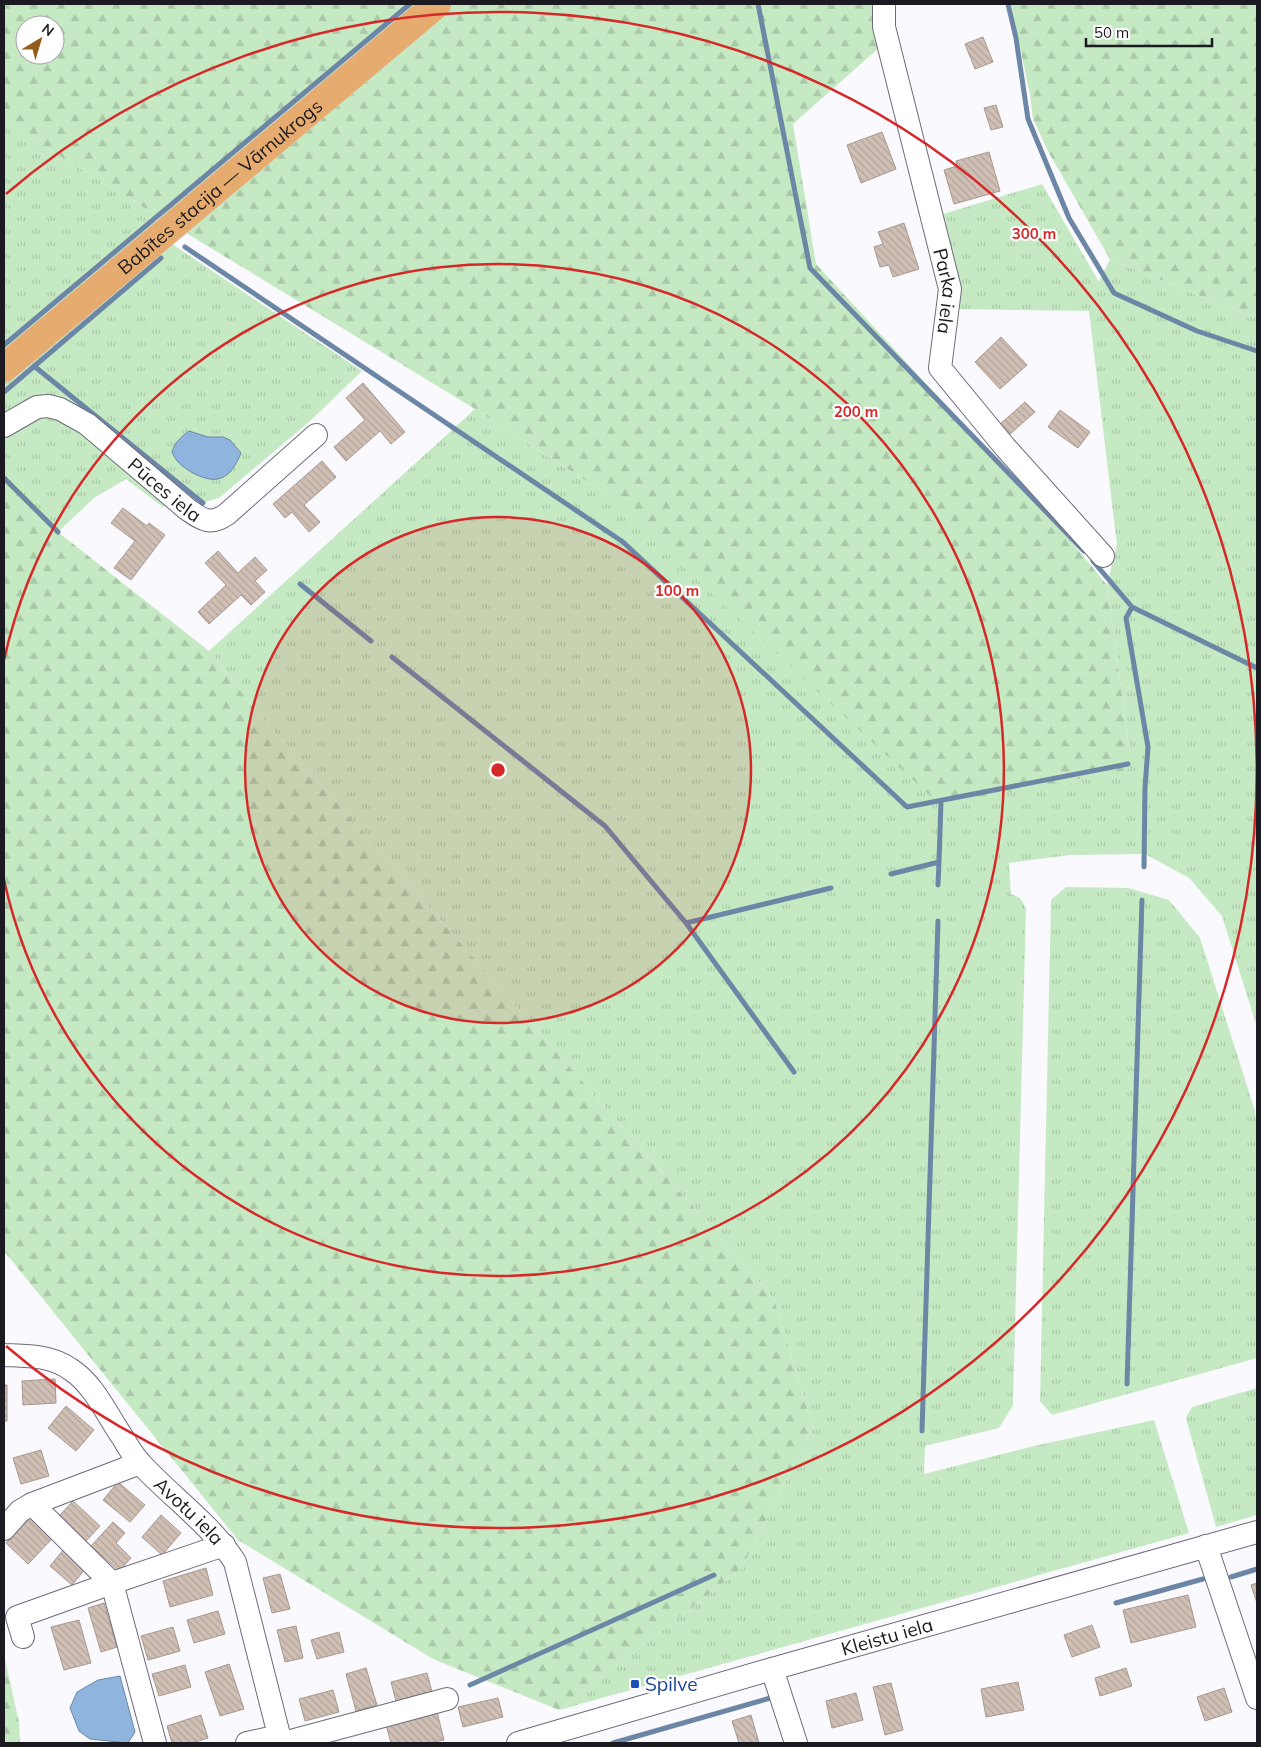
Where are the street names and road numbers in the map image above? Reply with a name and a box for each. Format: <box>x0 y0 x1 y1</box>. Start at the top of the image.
street label: Babītes stacija — Vārnukrogs <box>113 94 327 279</box>
street label: Parka iela <box>928 246 962 336</box>
street label: Pūces iela <box>123 452 206 527</box>
street label: Avotu iela <box>149 1472 229 1550</box>
street label: Kleistu iela <box>838 1612 936 1661</box>

